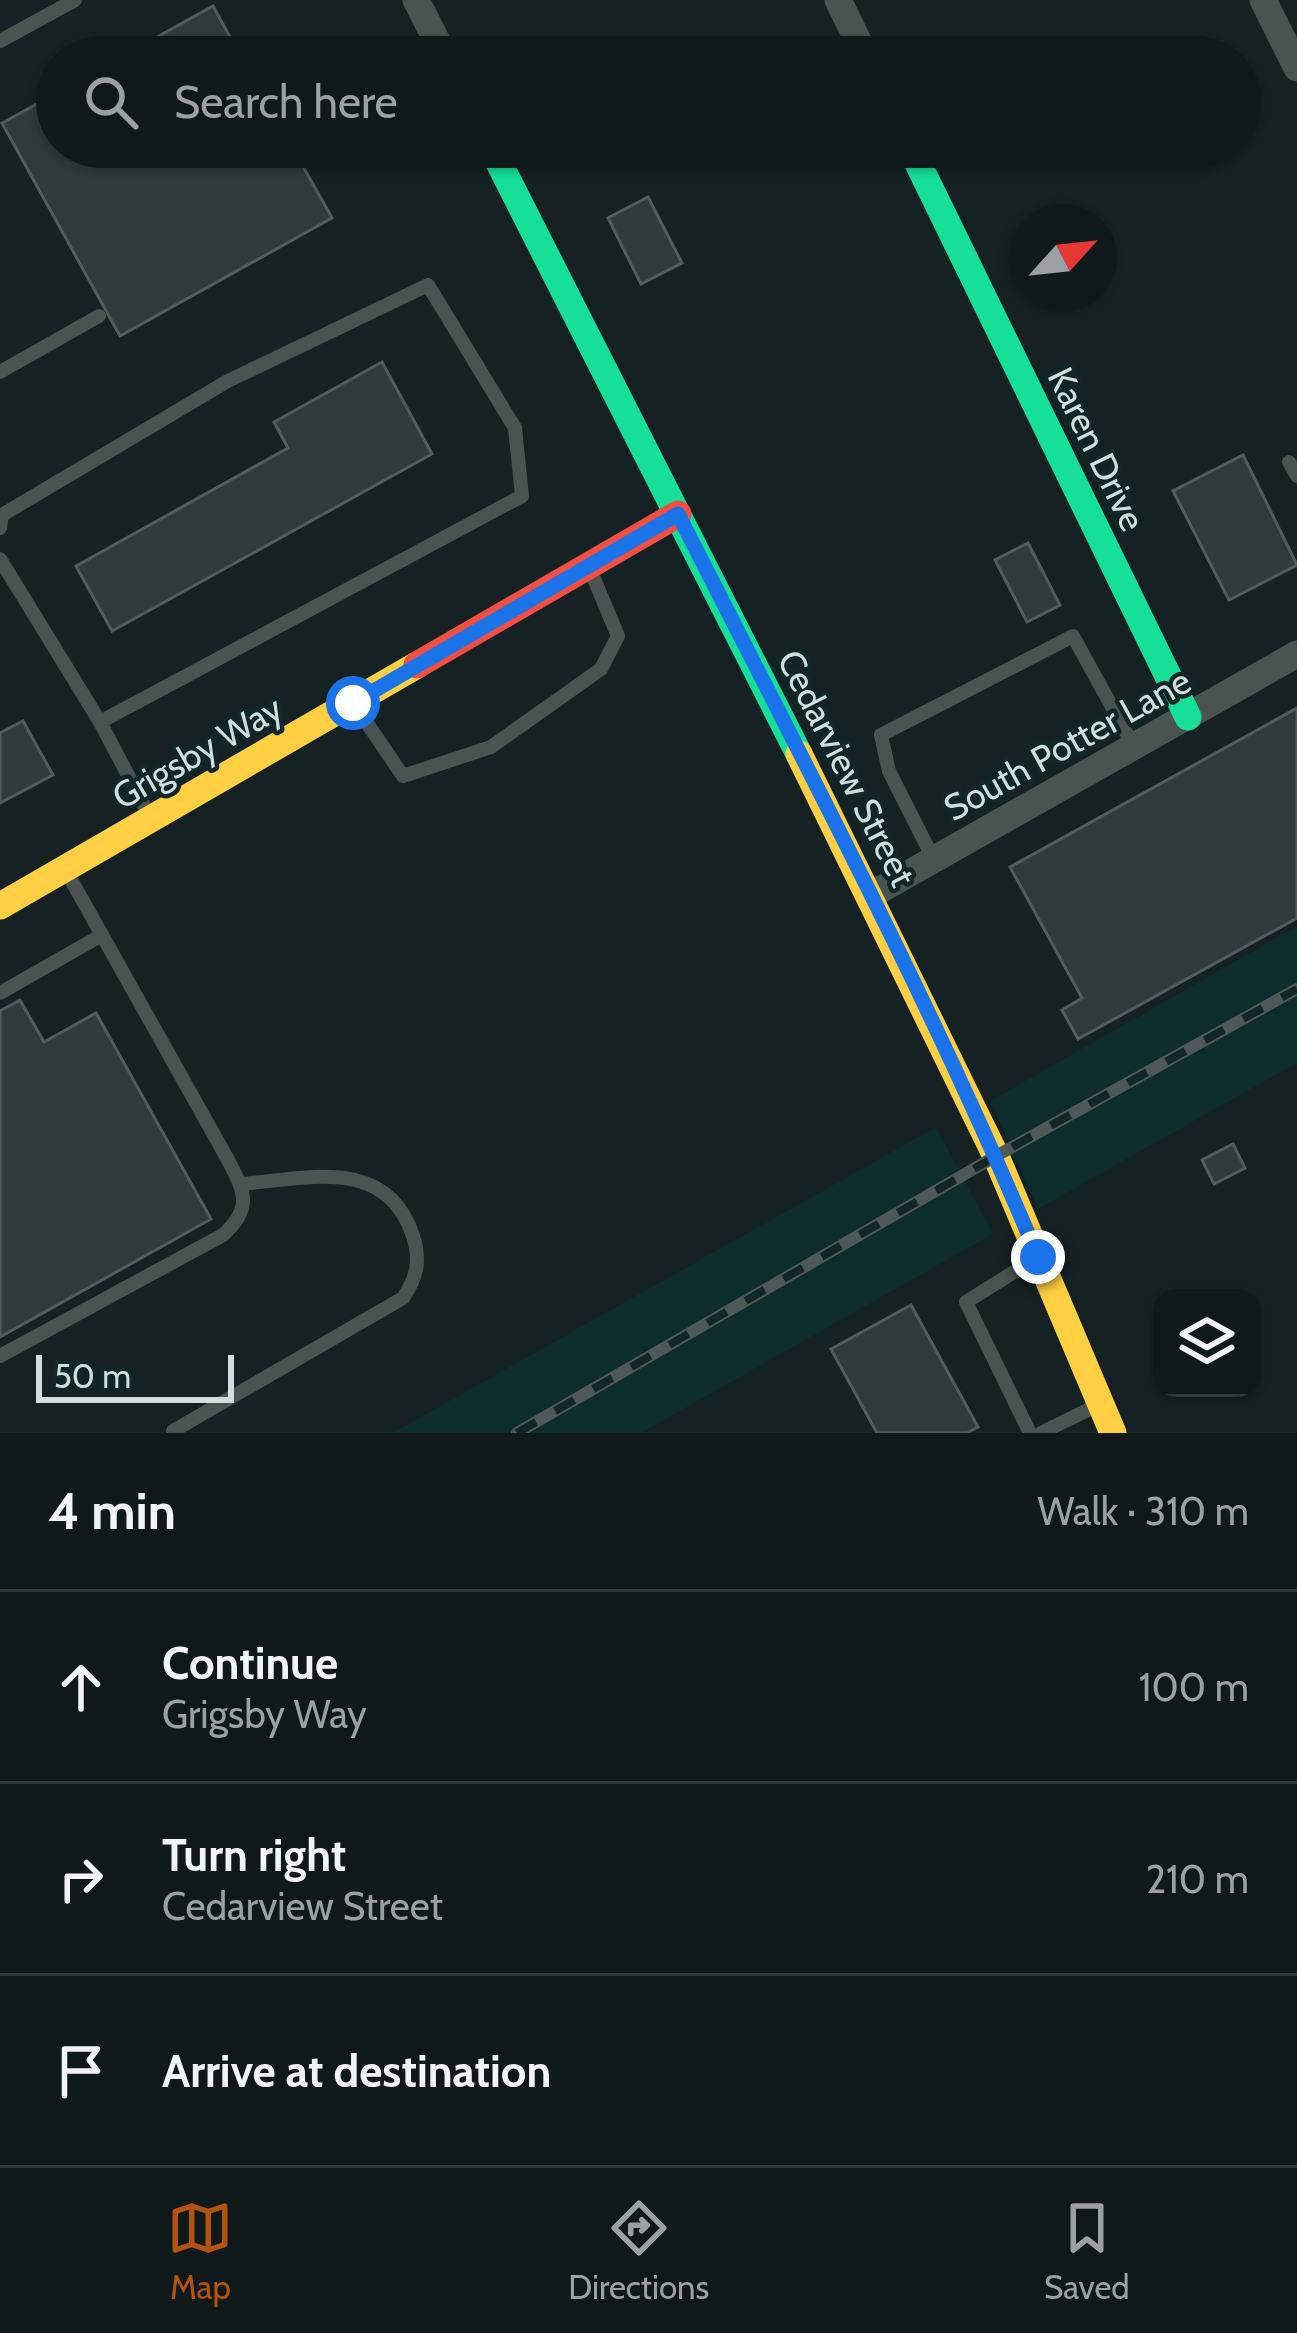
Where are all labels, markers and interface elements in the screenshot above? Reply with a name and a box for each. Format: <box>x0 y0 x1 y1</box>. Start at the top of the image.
search box <box>36 36 1261 168</box>
icon: search <box>78 69 144 135</box>
text: Search here <box>174 75 398 129</box>
north arrow <box>1009 204 1117 312</box>
street label: Karen Drive <box>1039 360 1155 538</box>
street label: Cedarview Street <box>769 643 925 893</box>
street label: South Potter Lane <box>936 658 1198 830</box>
route start <box>326 676 380 730</box>
street label: Grigsby Way <box>104 686 290 818</box>
route end <box>1011 1230 1065 1284</box>
map controls <box>1153 1289 1261 1397</box>
button: layers <box>1153 1289 1261 1397</box>
scale bar <box>36 1349 234 1402</box>
text: 50 m <box>54 1356 131 1396</box>
text: 4 min <box>48 1480 176 1542</box>
text: Walk · 310 m <box>1037 1487 1249 1535</box>
text: Continue <box>162 1636 338 1690</box>
icon: ahead <box>48 1654 114 1720</box>
text: 100 m <box>1139 1663 1249 1711</box>
text: Grigsby Way <box>162 1690 367 1738</box>
text: Turn right <box>162 1828 346 1882</box>
icon: right <box>48 1846 114 1912</box>
text: 210 m <box>1146 1855 1249 1903</box>
text: Cedarview Street <box>162 1882 443 1930</box>
icon: arrive <box>48 2038 114 2104</box>
text: Arrive at destination <box>162 2044 551 2098</box>
tab: Map <box>167 2195 233 2307</box>
tab: Directions <box>568 2195 709 2307</box>
tab: Saved <box>1044 2195 1130 2307</box>

